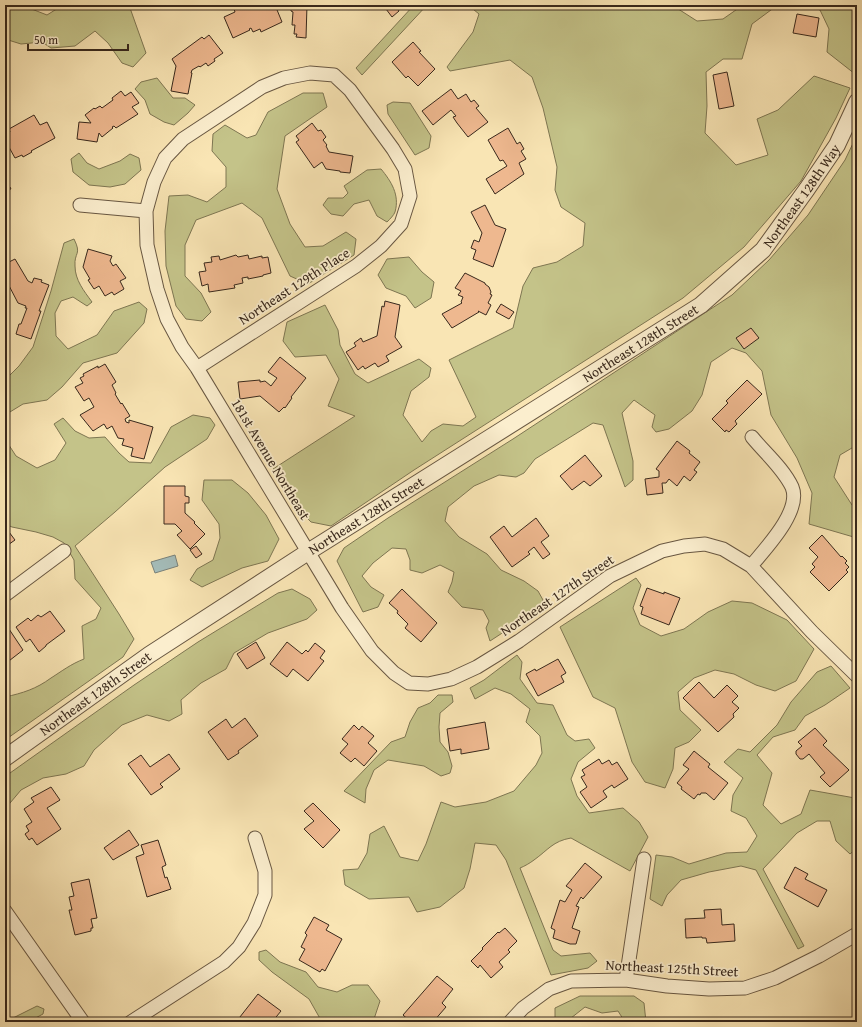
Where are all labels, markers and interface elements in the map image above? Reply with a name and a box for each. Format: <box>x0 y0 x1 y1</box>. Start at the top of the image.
scale bar <box>28 26 128 52</box>
text: 50 m <box>34 31 58 48</box>
street label: Northeast 128th Way <box>758 140 845 252</box>
street label: Northeast 129th Place <box>235 242 354 329</box>
street label: Northeast 128th Street <box>579 299 702 387</box>
street label: 181st Avenue Northeast <box>227 395 315 524</box>
street label: Northeast 128th Street <box>304 472 428 559</box>
street label: Northeast 127th Street <box>496 549 618 641</box>
street label: Northeast 128th Street <box>35 646 155 740</box>
street label: Northeast 125th Street <box>605 955 739 981</box>

